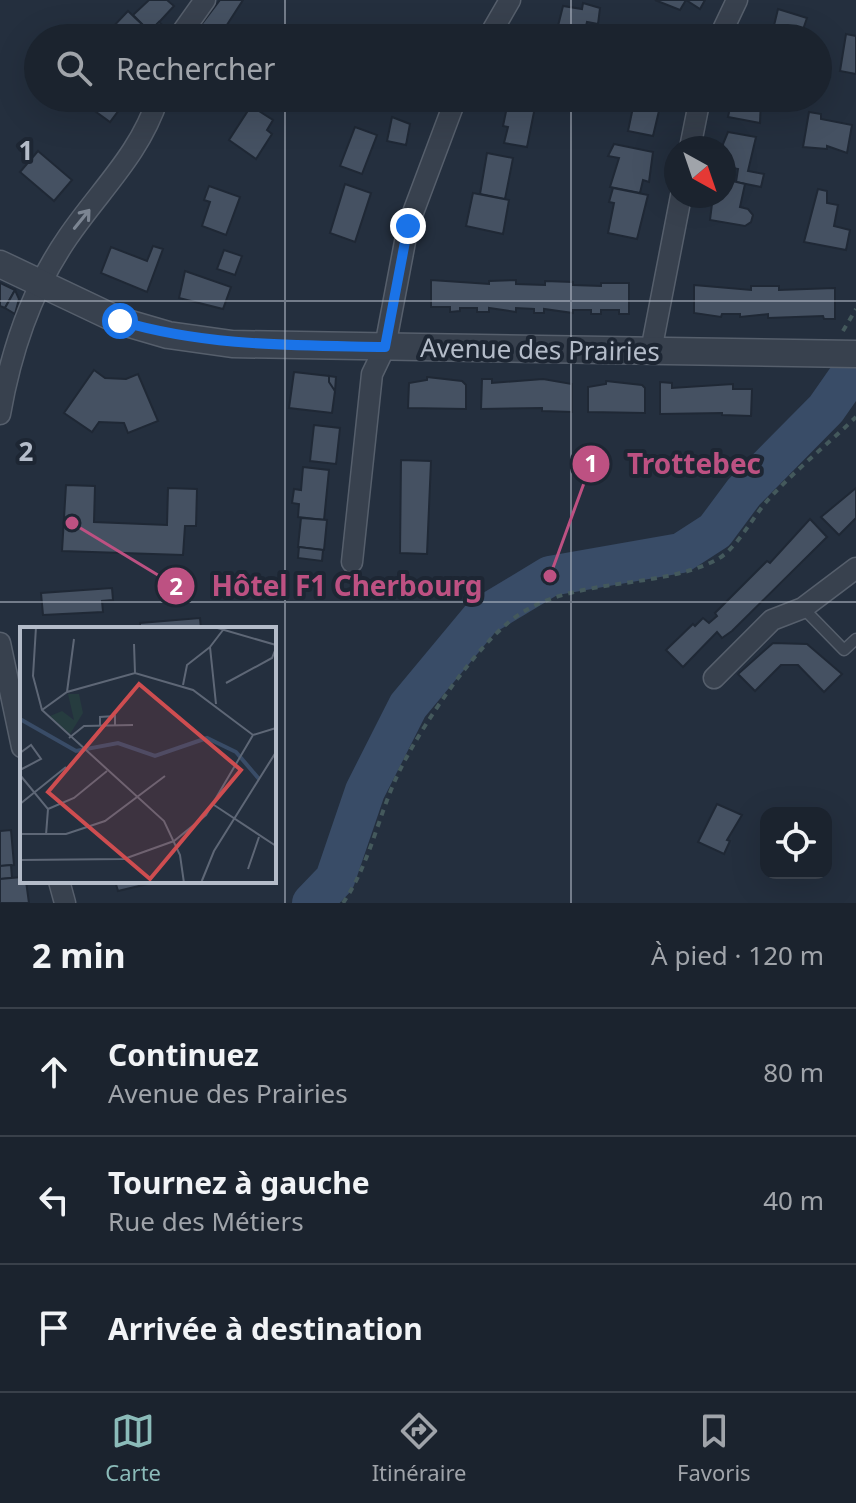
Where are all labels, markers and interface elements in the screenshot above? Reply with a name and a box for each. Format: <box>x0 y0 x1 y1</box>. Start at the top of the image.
search box <box>24 24 832 112</box>
icon: search <box>52 46 96 90</box>
text: Rechercher <box>116 48 275 89</box>
text: 1 <box>19 132 33 168</box>
north arrow <box>664 136 736 208</box>
route end <box>390 208 426 244</box>
one-way arrow <box>73 209 91 230</box>
route start <box>102 303 138 339</box>
street label: Avenue des Prairies <box>420 329 660 369</box>
text: 2 <box>19 433 34 469</box>
callout: Trottebec <box>571 438 777 490</box>
text: Trottebec <box>627 444 761 482</box>
text: 1 <box>584 446 598 479</box>
callout: Hôtel F1 Cherbourg <box>156 560 498 612</box>
text: Hôtel F1 Cherbourg <box>212 566 482 604</box>
text: 2 <box>169 569 183 602</box>
inset map <box>20 627 276 883</box>
map controls <box>760 807 832 879</box>
button: locate <box>760 807 832 879</box>
text: 2 min <box>32 932 126 978</box>
text: À pied · 120 m <box>651 937 824 973</box>
text: Continuez <box>108 1034 259 1075</box>
icon: ahead <box>32 1050 76 1094</box>
text: 80 m <box>763 1054 824 1090</box>
text: Avenue des Prairies <box>108 1075 348 1111</box>
text: Tournez à gauche <box>108 1162 370 1203</box>
icon: left <box>32 1178 76 1222</box>
text: 40 m <box>763 1182 824 1218</box>
text: Rue des Métiers <box>108 1203 304 1239</box>
icon: arrive <box>32 1306 76 1350</box>
text: Arrivée à destination <box>108 1308 423 1349</box>
tab: Carte <box>105 1409 161 1487</box>
tab: Itinéraire <box>372 1409 466 1487</box>
tab: Favoris <box>677 1409 751 1487</box>

